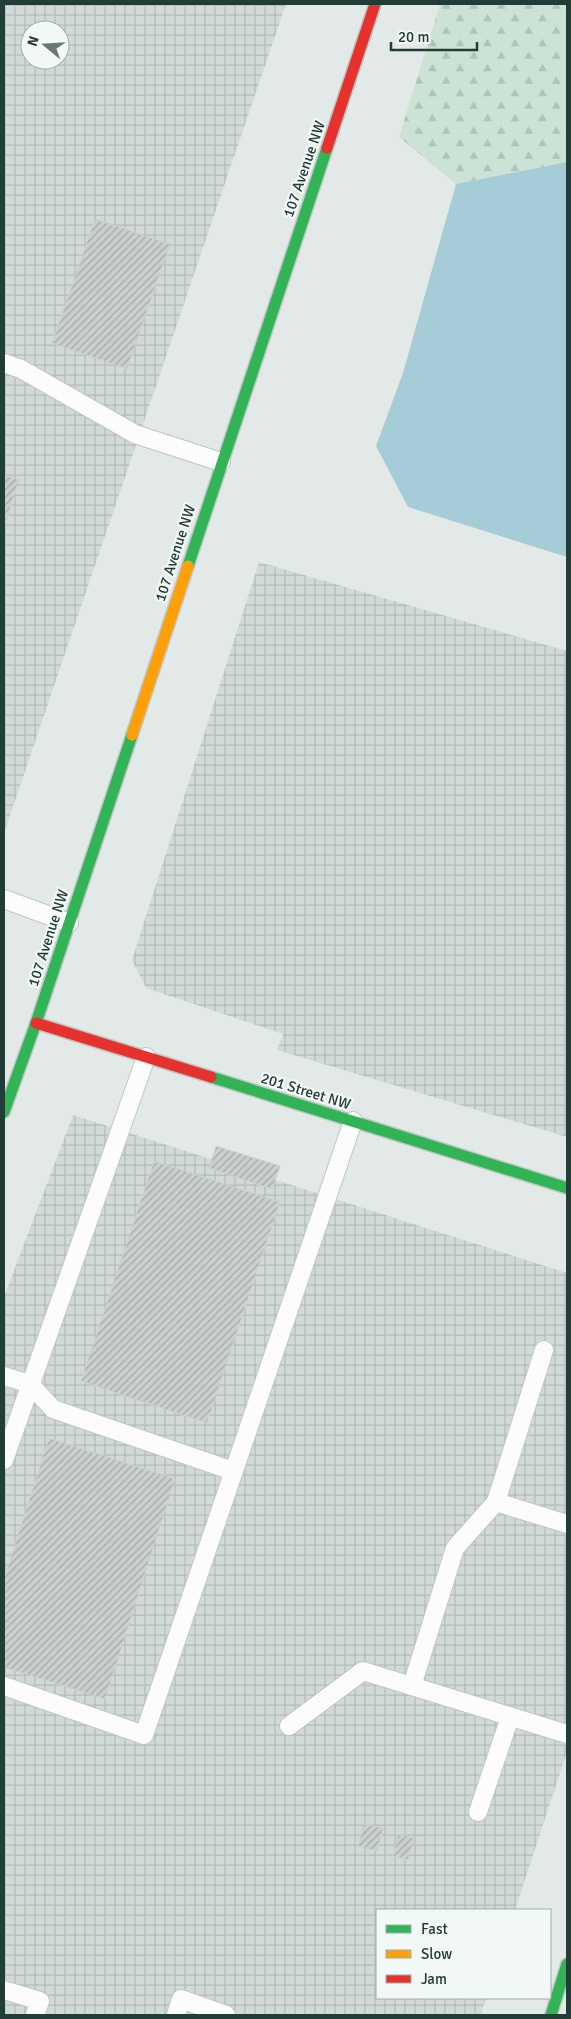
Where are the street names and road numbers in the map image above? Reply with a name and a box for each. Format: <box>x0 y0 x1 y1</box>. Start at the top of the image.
street label: 107 Avenue NW <box>279 118 329 220</box>
street label: 107 Avenue NW <box>151 502 199 604</box>
street label: 107 Avenue NW <box>24 887 72 989</box>
street label: 201 Street NW <box>259 1069 353 1113</box>

